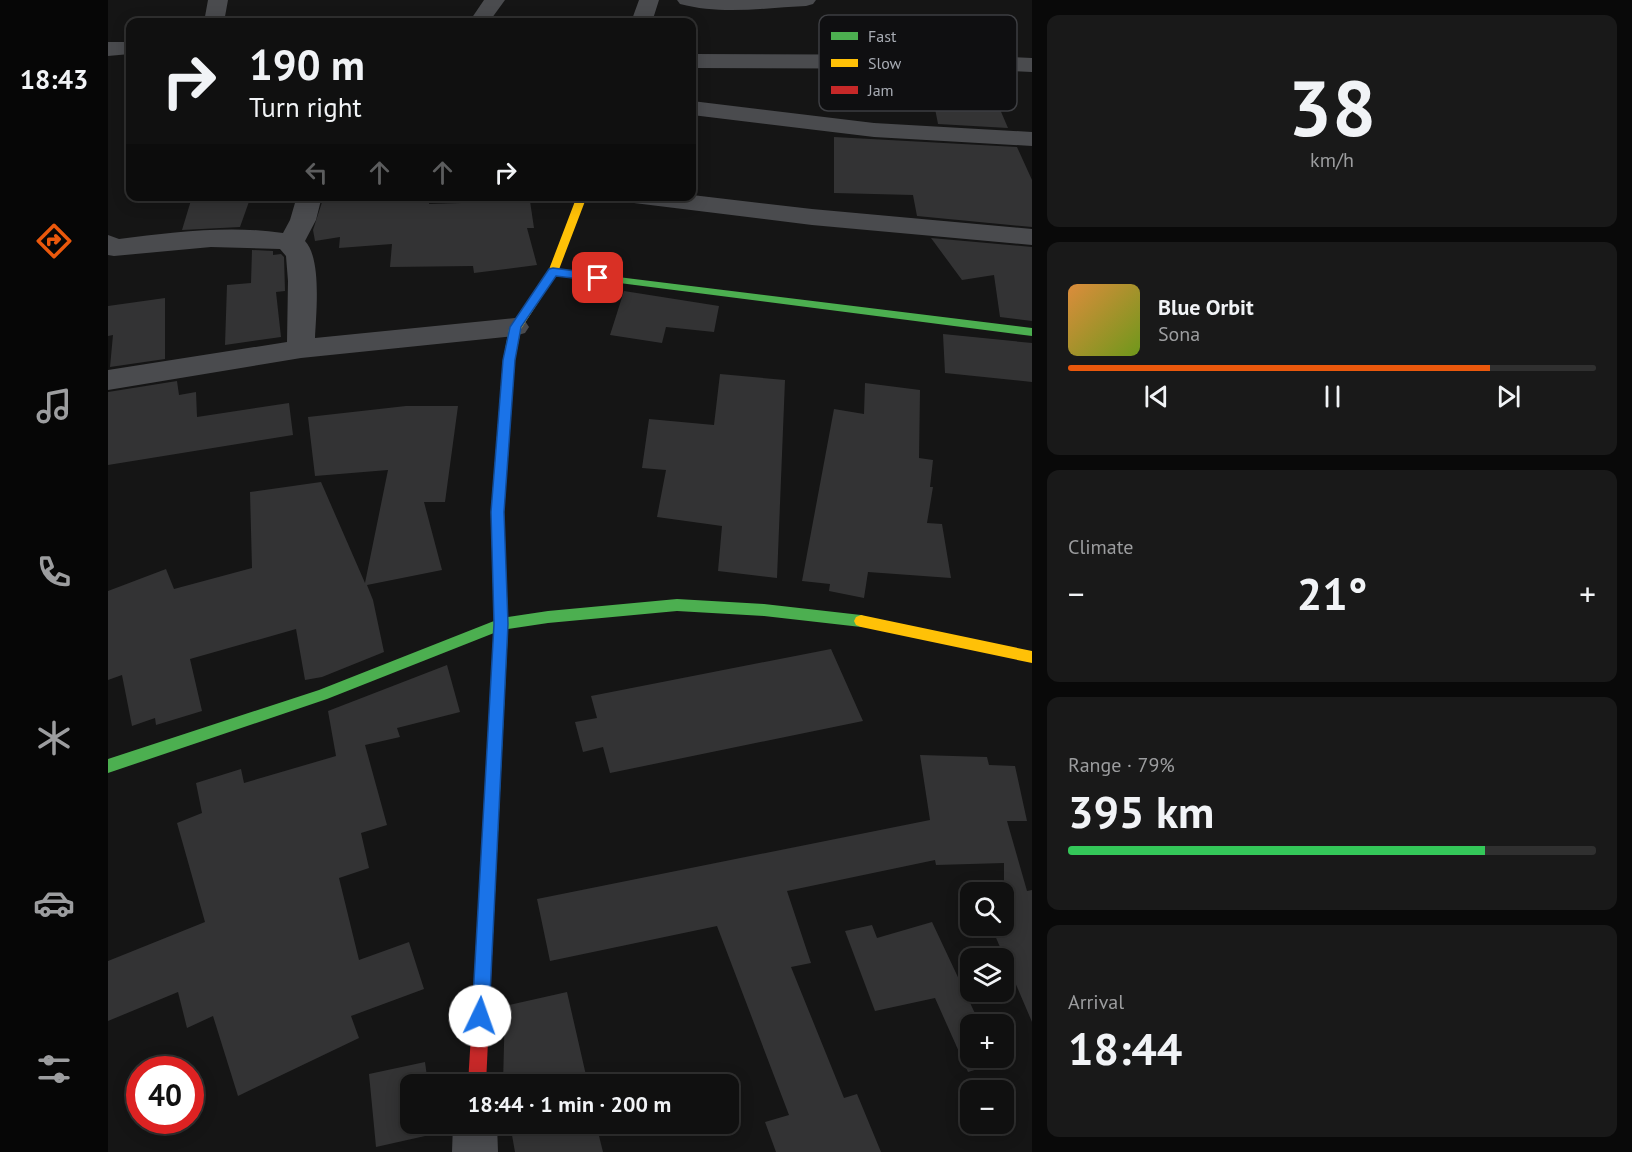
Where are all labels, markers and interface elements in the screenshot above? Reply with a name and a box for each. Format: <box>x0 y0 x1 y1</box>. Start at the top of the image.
legend <box>819 15 1017 111</box>
text: Fast <box>868 26 897 46</box>
text: 190 m <box>249 37 365 92</box>
icon: right <box>150 42 228 120</box>
text: Slow <box>868 53 902 73</box>
text: 38 <box>1288 57 1376 158</box>
text: 18:43 <box>20 62 88 96</box>
text: Jam <box>867 80 894 100</box>
text: Turn right <box>249 90 362 124</box>
text: km/h <box>1310 147 1354 173</box>
icon: left <box>300 156 333 189</box>
icon: ahead <box>363 156 396 189</box>
icon: ahead <box>426 156 459 189</box>
icon: right <box>489 156 522 189</box>
icon: directions <box>33 220 75 262</box>
pin <box>572 252 623 303</box>
icon: arrive <box>581 261 614 294</box>
text: Blue Orbit <box>1158 293 1254 321</box>
text: Sona <box>1158 321 1200 347</box>
icon: previous <box>1140 380 1173 413</box>
icon: pause <box>1316 380 1349 413</box>
icon: next <box>1492 380 1525 413</box>
icon: music <box>33 385 75 427</box>
text: Climate <box>1068 534 1134 560</box>
icon: phone <box>33 551 75 593</box>
text: 21° <box>1297 564 1367 622</box>
text: − <box>1068 572 1085 615</box>
text: + <box>1579 572 1596 615</box>
icon: climate <box>33 717 75 759</box>
text: Range · 79% <box>1068 752 1175 778</box>
text: 395 km <box>1068 782 1214 840</box>
icon: car <box>33 882 75 924</box>
map controls <box>960 882 1014 1134</box>
button: search <box>960 882 1014 936</box>
button: layers <box>960 948 1014 1002</box>
position arrow <box>448 984 512 1048</box>
text: Arrival <box>1068 989 1124 1015</box>
button: + <box>960 1014 1014 1068</box>
text: 18:44 <box>1068 1019 1182 1077</box>
icon: filters <box>33 1048 75 1090</box>
speed limit sign: 40 <box>126 1056 204 1134</box>
button: − <box>960 1080 1014 1134</box>
text: 18:44 · 1 min · 200 m <box>468 1090 671 1118</box>

